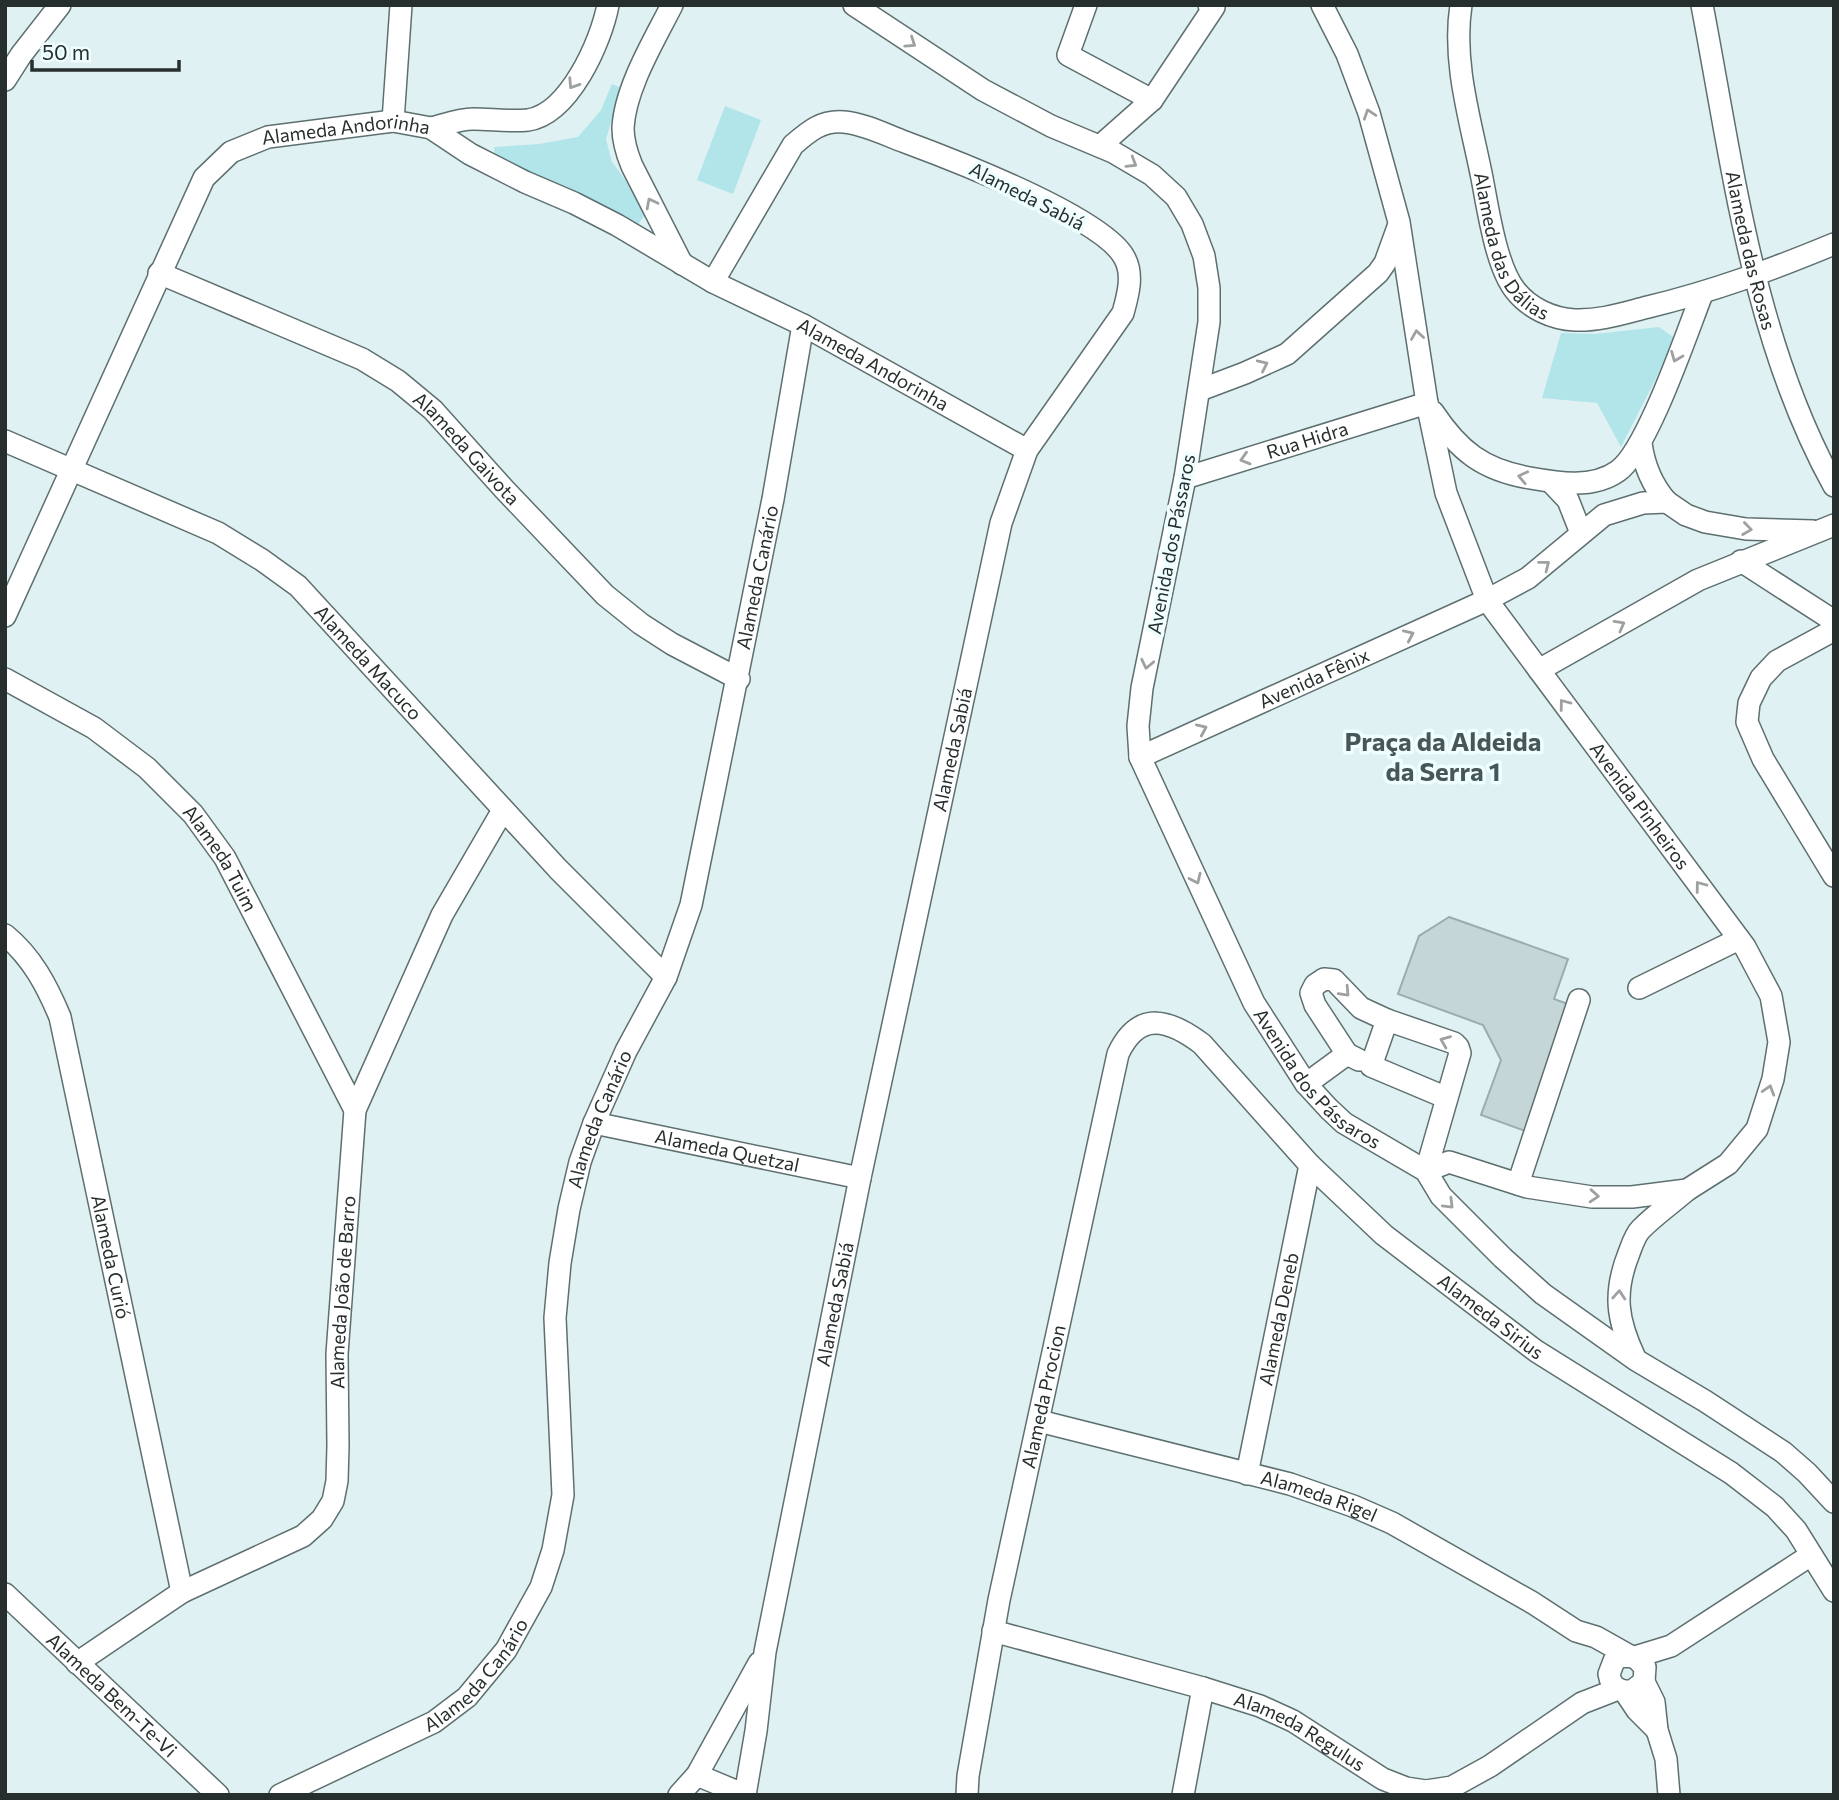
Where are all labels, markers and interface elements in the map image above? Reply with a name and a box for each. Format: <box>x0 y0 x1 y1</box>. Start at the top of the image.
scale bar <box>32 28 178 72</box>
one-way arrow <box>903 34 916 47</box>
text: 50 m <box>42 39 90 64</box>
one-way arrow <box>569 76 582 89</box>
one-way arrow <box>1362 108 1377 120</box>
street label: Alameda Andorinha <box>260 109 432 149</box>
one-way arrow <box>1124 154 1137 167</box>
street label: Alameda Sabiá <box>966 157 1089 234</box>
street label: Alameda das Rosas <box>1721 169 1781 332</box>
street label: Alameda das Dálias <box>1470 170 1553 324</box>
one-way arrow <box>646 198 660 210</box>
street label: Alameda Andorinha <box>794 312 953 415</box>
one-way arrow <box>1410 330 1425 341</box>
one-way arrow <box>1671 351 1685 363</box>
one-way arrow <box>1256 359 1268 373</box>
street label: Alameda Gaivota <box>409 387 525 509</box>
street label: Rua Hidra <box>1263 416 1351 463</box>
one-way arrow <box>1239 451 1252 465</box>
street label: Avenida dos Pássaros <box>1142 452 1199 636</box>
one-way arrow <box>1517 470 1529 485</box>
street label: Alameda Canário <box>731 503 782 651</box>
one-way arrow <box>1741 521 1752 536</box>
one-way arrow <box>1538 560 1550 573</box>
street label: Alameda Macuco <box>310 600 427 724</box>
one-way arrow <box>1613 620 1625 633</box>
one-way arrow <box>1402 629 1414 643</box>
street label: Avenida Fênix <box>1255 643 1373 713</box>
one-way arrow <box>1140 658 1155 670</box>
street label: Alameda Sabiá <box>927 685 976 814</box>
one-way arrow <box>1560 699 1572 711</box>
one-way arrow <box>1195 723 1207 737</box>
district label: Praça da Aldeida da Serra 1 <box>1344 725 1542 786</box>
street label: Avenida Pinheiros <box>1585 737 1695 874</box>
street label: Alameda Tuim <box>179 799 262 915</box>
one-way arrow <box>1188 871 1202 884</box>
one-way arrow <box>1695 881 1708 894</box>
one-way arrow <box>1337 984 1350 997</box>
street label: Avenida dos Pássaros <box>1249 1004 1385 1153</box>
one-way arrow <box>1440 1035 1452 1049</box>
street label: Alameda Canário <box>562 1046 636 1190</box>
one-way arrow <box>1761 1085 1776 1097</box>
street label: Alameda Quetzal <box>653 1124 802 1176</box>
one-way arrow <box>1589 1189 1600 1204</box>
street label: Alameda Curió <box>87 1192 136 1321</box>
street label: Alameda João de Barro <box>325 1195 360 1389</box>
one-way arrow <box>1441 1196 1453 1208</box>
street label: Alameda Sabiá <box>811 1240 858 1368</box>
street label: Alameda Deneb <box>1253 1251 1303 1388</box>
street label: Alameda Sirius <box>1434 1268 1548 1364</box>
one-way arrow <box>1611 1289 1626 1300</box>
street label: Alameda Procion <box>1016 1323 1070 1470</box>
street label: Alameda Rigel <box>1259 1465 1381 1526</box>
street label: Alameda Canário <box>420 1614 532 1736</box>
street label: Alameda Bem-Te-Vi <box>42 1628 182 1761</box>
street label: Alameda Regulus <box>1231 1687 1370 1775</box>

